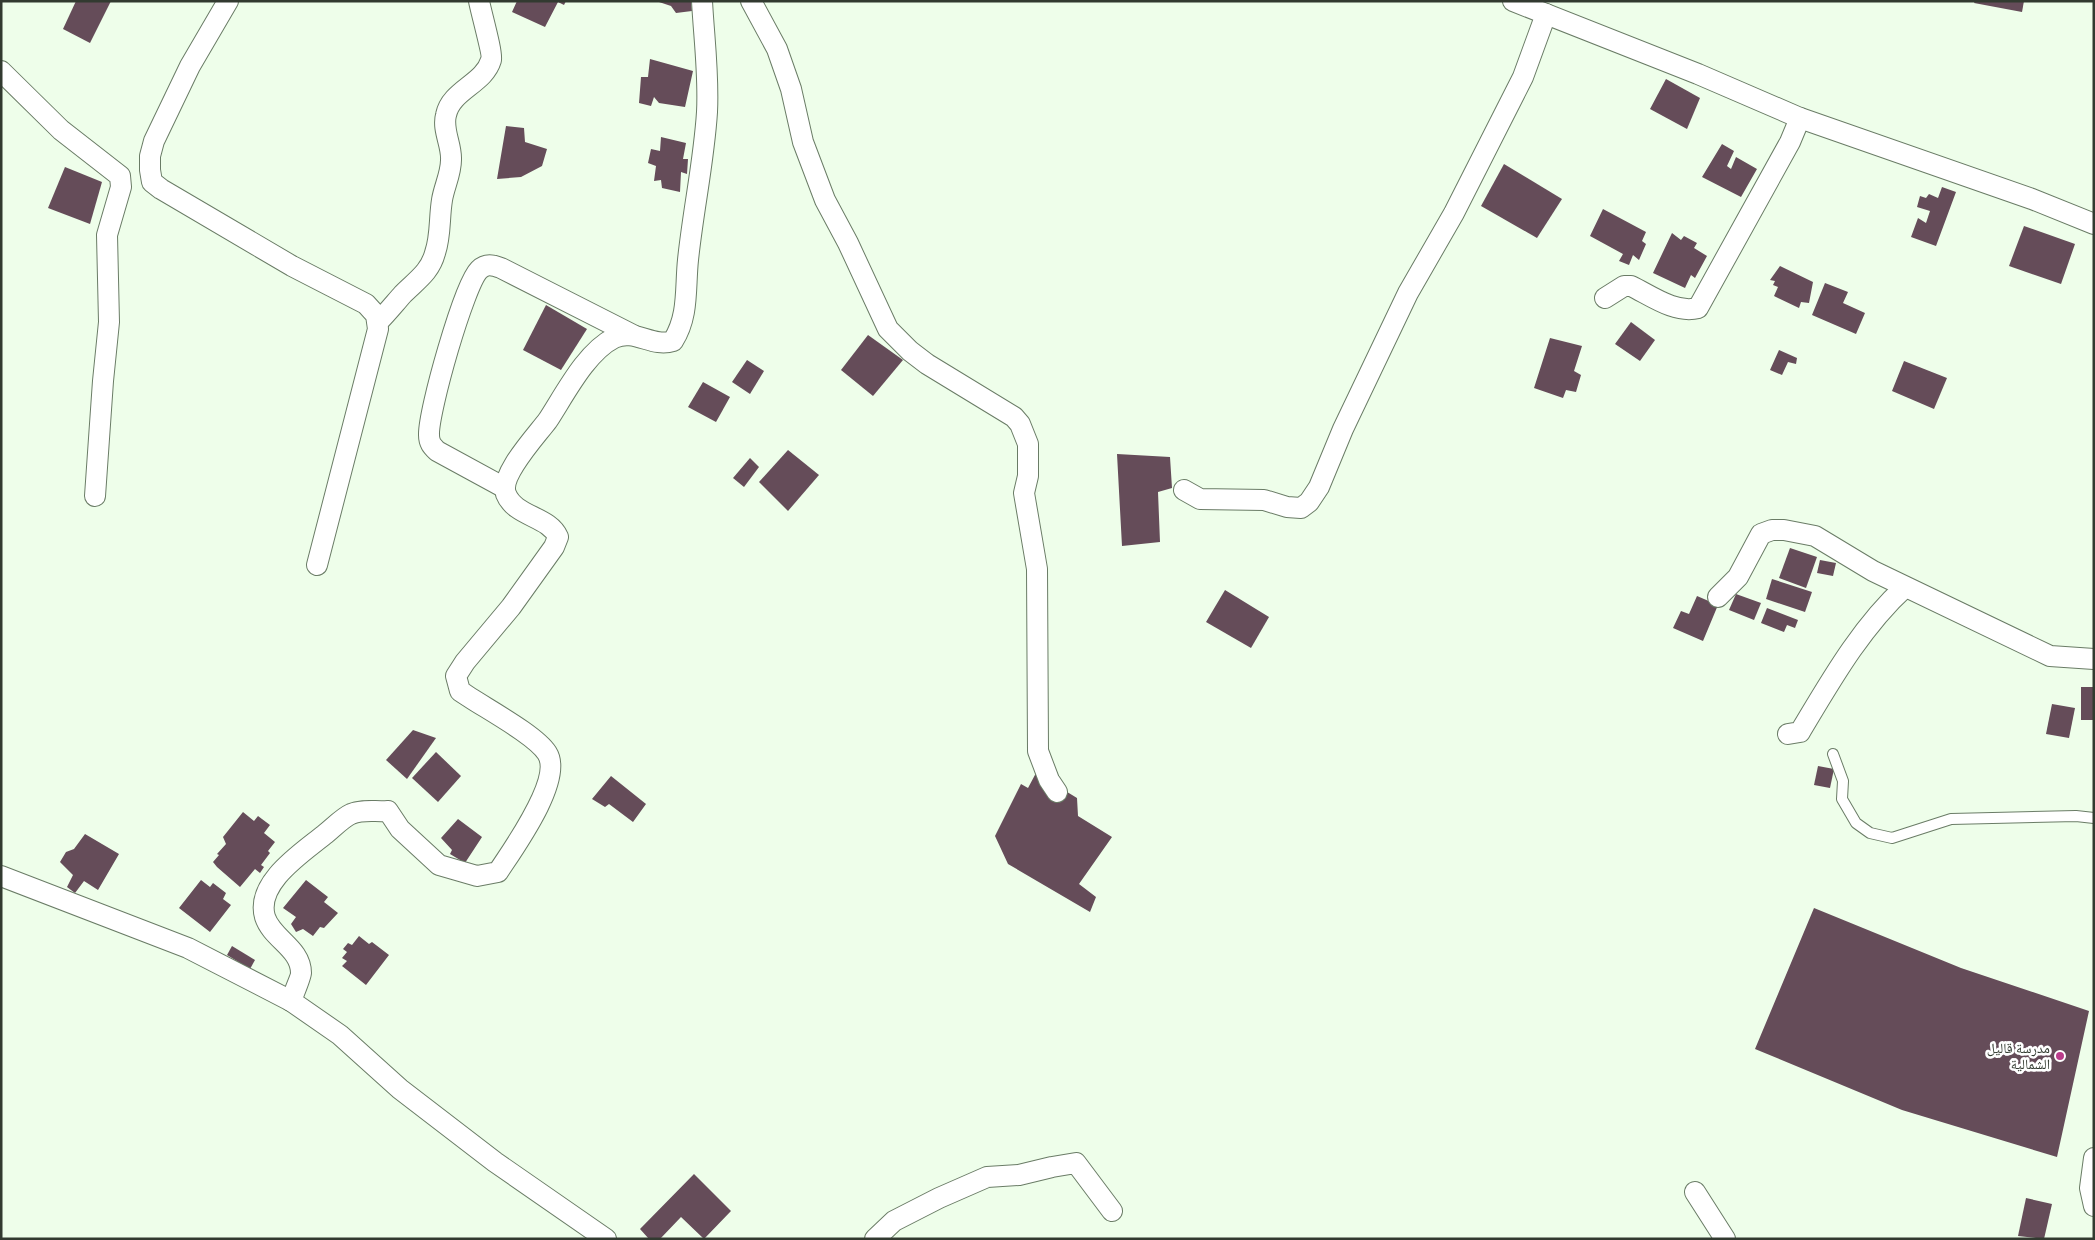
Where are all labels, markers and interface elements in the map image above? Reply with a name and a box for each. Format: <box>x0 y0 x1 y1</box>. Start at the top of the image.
place label: مدرسة قاليل الشمالية <box>1987 1040 2050 1073</box>
marker: مدرسة قاليل الشمالية <box>2054 1050 2066 1062</box>

